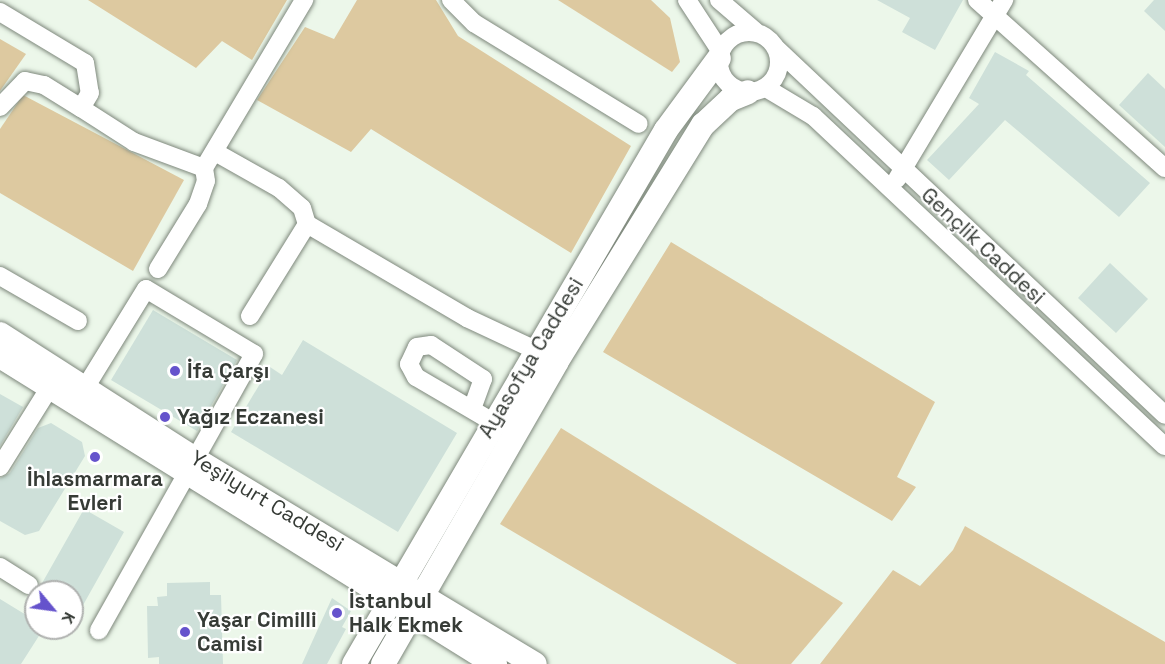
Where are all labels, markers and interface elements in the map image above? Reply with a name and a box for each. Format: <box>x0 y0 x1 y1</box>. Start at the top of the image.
street label: Gençlik Caddesi <box>916 182 1050 310</box>
street label: Ayasofya Caddesi <box>473 273 589 443</box>
place label: İfa Çarşı <box>187 358 269 384</box>
marker: İfa Çarşı <box>168 364 182 378</box>
place label: Yağız Eczanesi <box>177 404 324 430</box>
marker: Yağız Eczanesi <box>158 410 172 424</box>
street label: Yeşilyurt Caddesi <box>186 445 348 557</box>
marker: İhlasmarmara Evleri <box>88 450 102 464</box>
place label: İhlasmarmara Evleri <box>27 466 163 516</box>
north arrow <box>24 580 84 640</box>
place label: İstanbul Halk Ekmek <box>349 588 463 638</box>
marker: İstanbul Halk Ekmek <box>330 606 344 620</box>
place label: Yaşar Cimilli Camisi <box>197 607 316 657</box>
text: K <box>57 609 80 627</box>
marker: Yaşar Cimilli Camisi <box>178 625 192 639</box>

